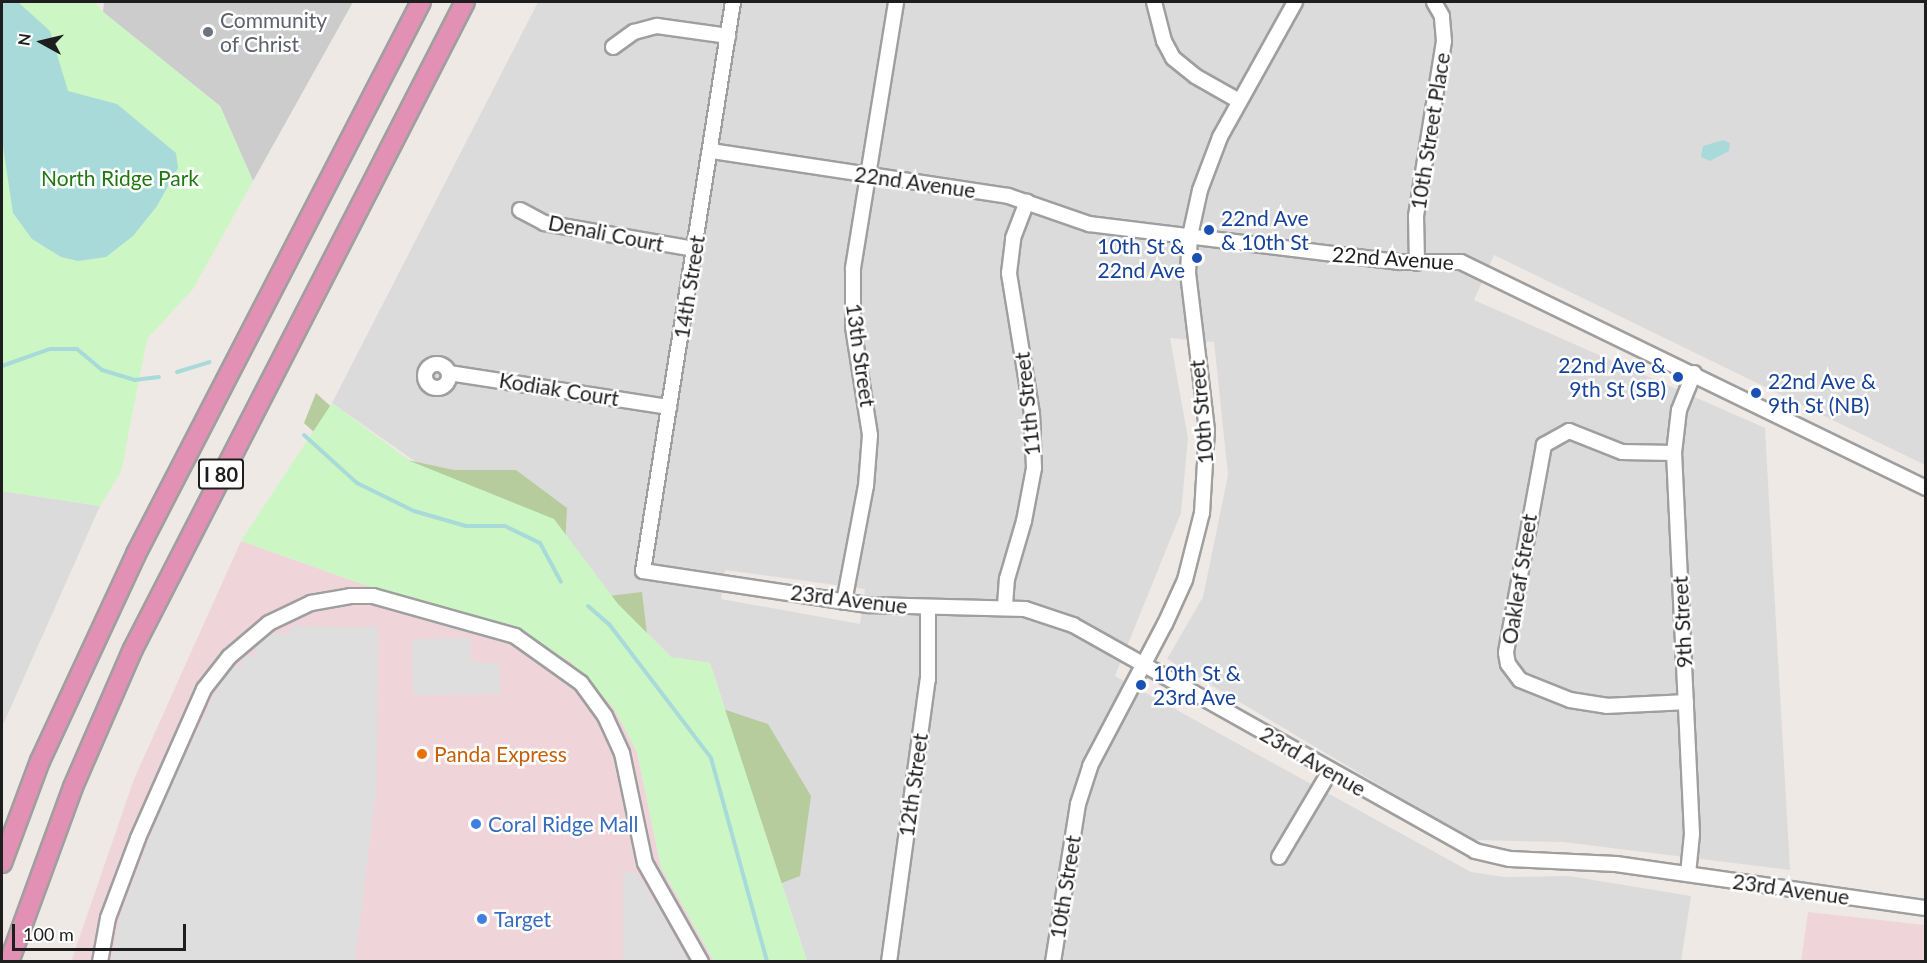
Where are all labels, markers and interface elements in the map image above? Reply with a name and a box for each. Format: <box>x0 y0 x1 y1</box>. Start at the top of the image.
place label: Community of Christ <box>220 7 327 57</box>
north arrow <box>12 12 72 72</box>
marker: Community of Christ <box>201 25 215 39</box>
text: N <box>13 32 34 47</box>
street label: 10th Street Place <box>1405 51 1455 211</box>
street label: 22nd Avenue <box>852 161 978 203</box>
park label: North Ridge Park <box>41 165 199 191</box>
place label: 22nd Ave & 10th St <box>1221 205 1309 255</box>
street label: Denali Court <box>546 209 666 257</box>
marker: 22nd Ave & 10th St <box>1202 223 1216 237</box>
place label: 10th St & 22nd Ave <box>1097 233 1185 283</box>
street label: 14th Street <box>668 234 710 340</box>
street label: 22nd Avenue <box>1331 241 1455 275</box>
marker: 10th St & 22nd Ave <box>1190 251 1204 265</box>
street label: 13th Street <box>841 302 881 408</box>
street label: 11th Street <box>1009 351 1045 457</box>
place label: 22nd Ave & 9th St (SB) <box>1557 352 1666 402</box>
street label: 10th Street <box>1184 359 1218 465</box>
street label: Kodiak Court <box>497 367 621 411</box>
place label: 22nd Ave & 9th St (NB) <box>1768 368 1877 418</box>
marker: 22nd Ave & 9th St (SB) <box>1671 370 1685 384</box>
marker: 22nd Ave & 9th St (NB) <box>1749 386 1763 400</box>
road number: I 80 <box>197 457 245 491</box>
street label: Oakleaf Street <box>1496 512 1542 646</box>
street label: 9th Street <box>1667 575 1697 669</box>
street label: 23rd Avenue <box>789 579 909 619</box>
place label: 10th St & 23rd Ave <box>1153 660 1241 710</box>
marker: 10th St & 23rd Ave <box>1134 678 1148 692</box>
street label: 23rd Avenue <box>1255 721 1371 801</box>
street label: 12th Street <box>893 732 933 838</box>
place label: Panda Express <box>434 741 567 767</box>
marker: Panda Express <box>415 747 429 761</box>
place label: Coral Ridge Mall <box>488 811 639 837</box>
marker: Coral Ridge Mall <box>469 817 483 831</box>
street label: 10th Street <box>1044 834 1086 940</box>
street label: 23rd Avenue <box>1731 868 1851 910</box>
place label: Target <box>494 906 551 932</box>
scale bar <box>15 912 189 950</box>
marker: Target <box>475 912 489 926</box>
text: 100 m <box>23 923 74 945</box>

